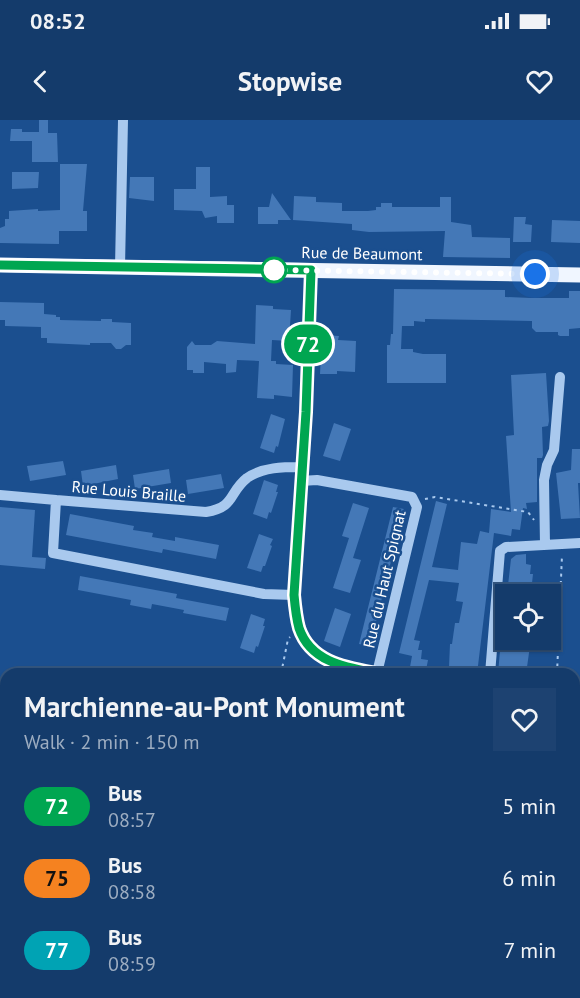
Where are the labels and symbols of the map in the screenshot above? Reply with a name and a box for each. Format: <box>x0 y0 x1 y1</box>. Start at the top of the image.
street label: Rue de Beaumont <box>301 242 423 264</box>
unlabelled marker <box>261 257 287 283</box>
your location <box>520 259 550 289</box>
line badge: 72 <box>281 324 335 364</box>
street label: Rue Louis Braille <box>71 476 187 506</box>
street label: Rue du Haut Spignat <box>358 507 410 650</box>

